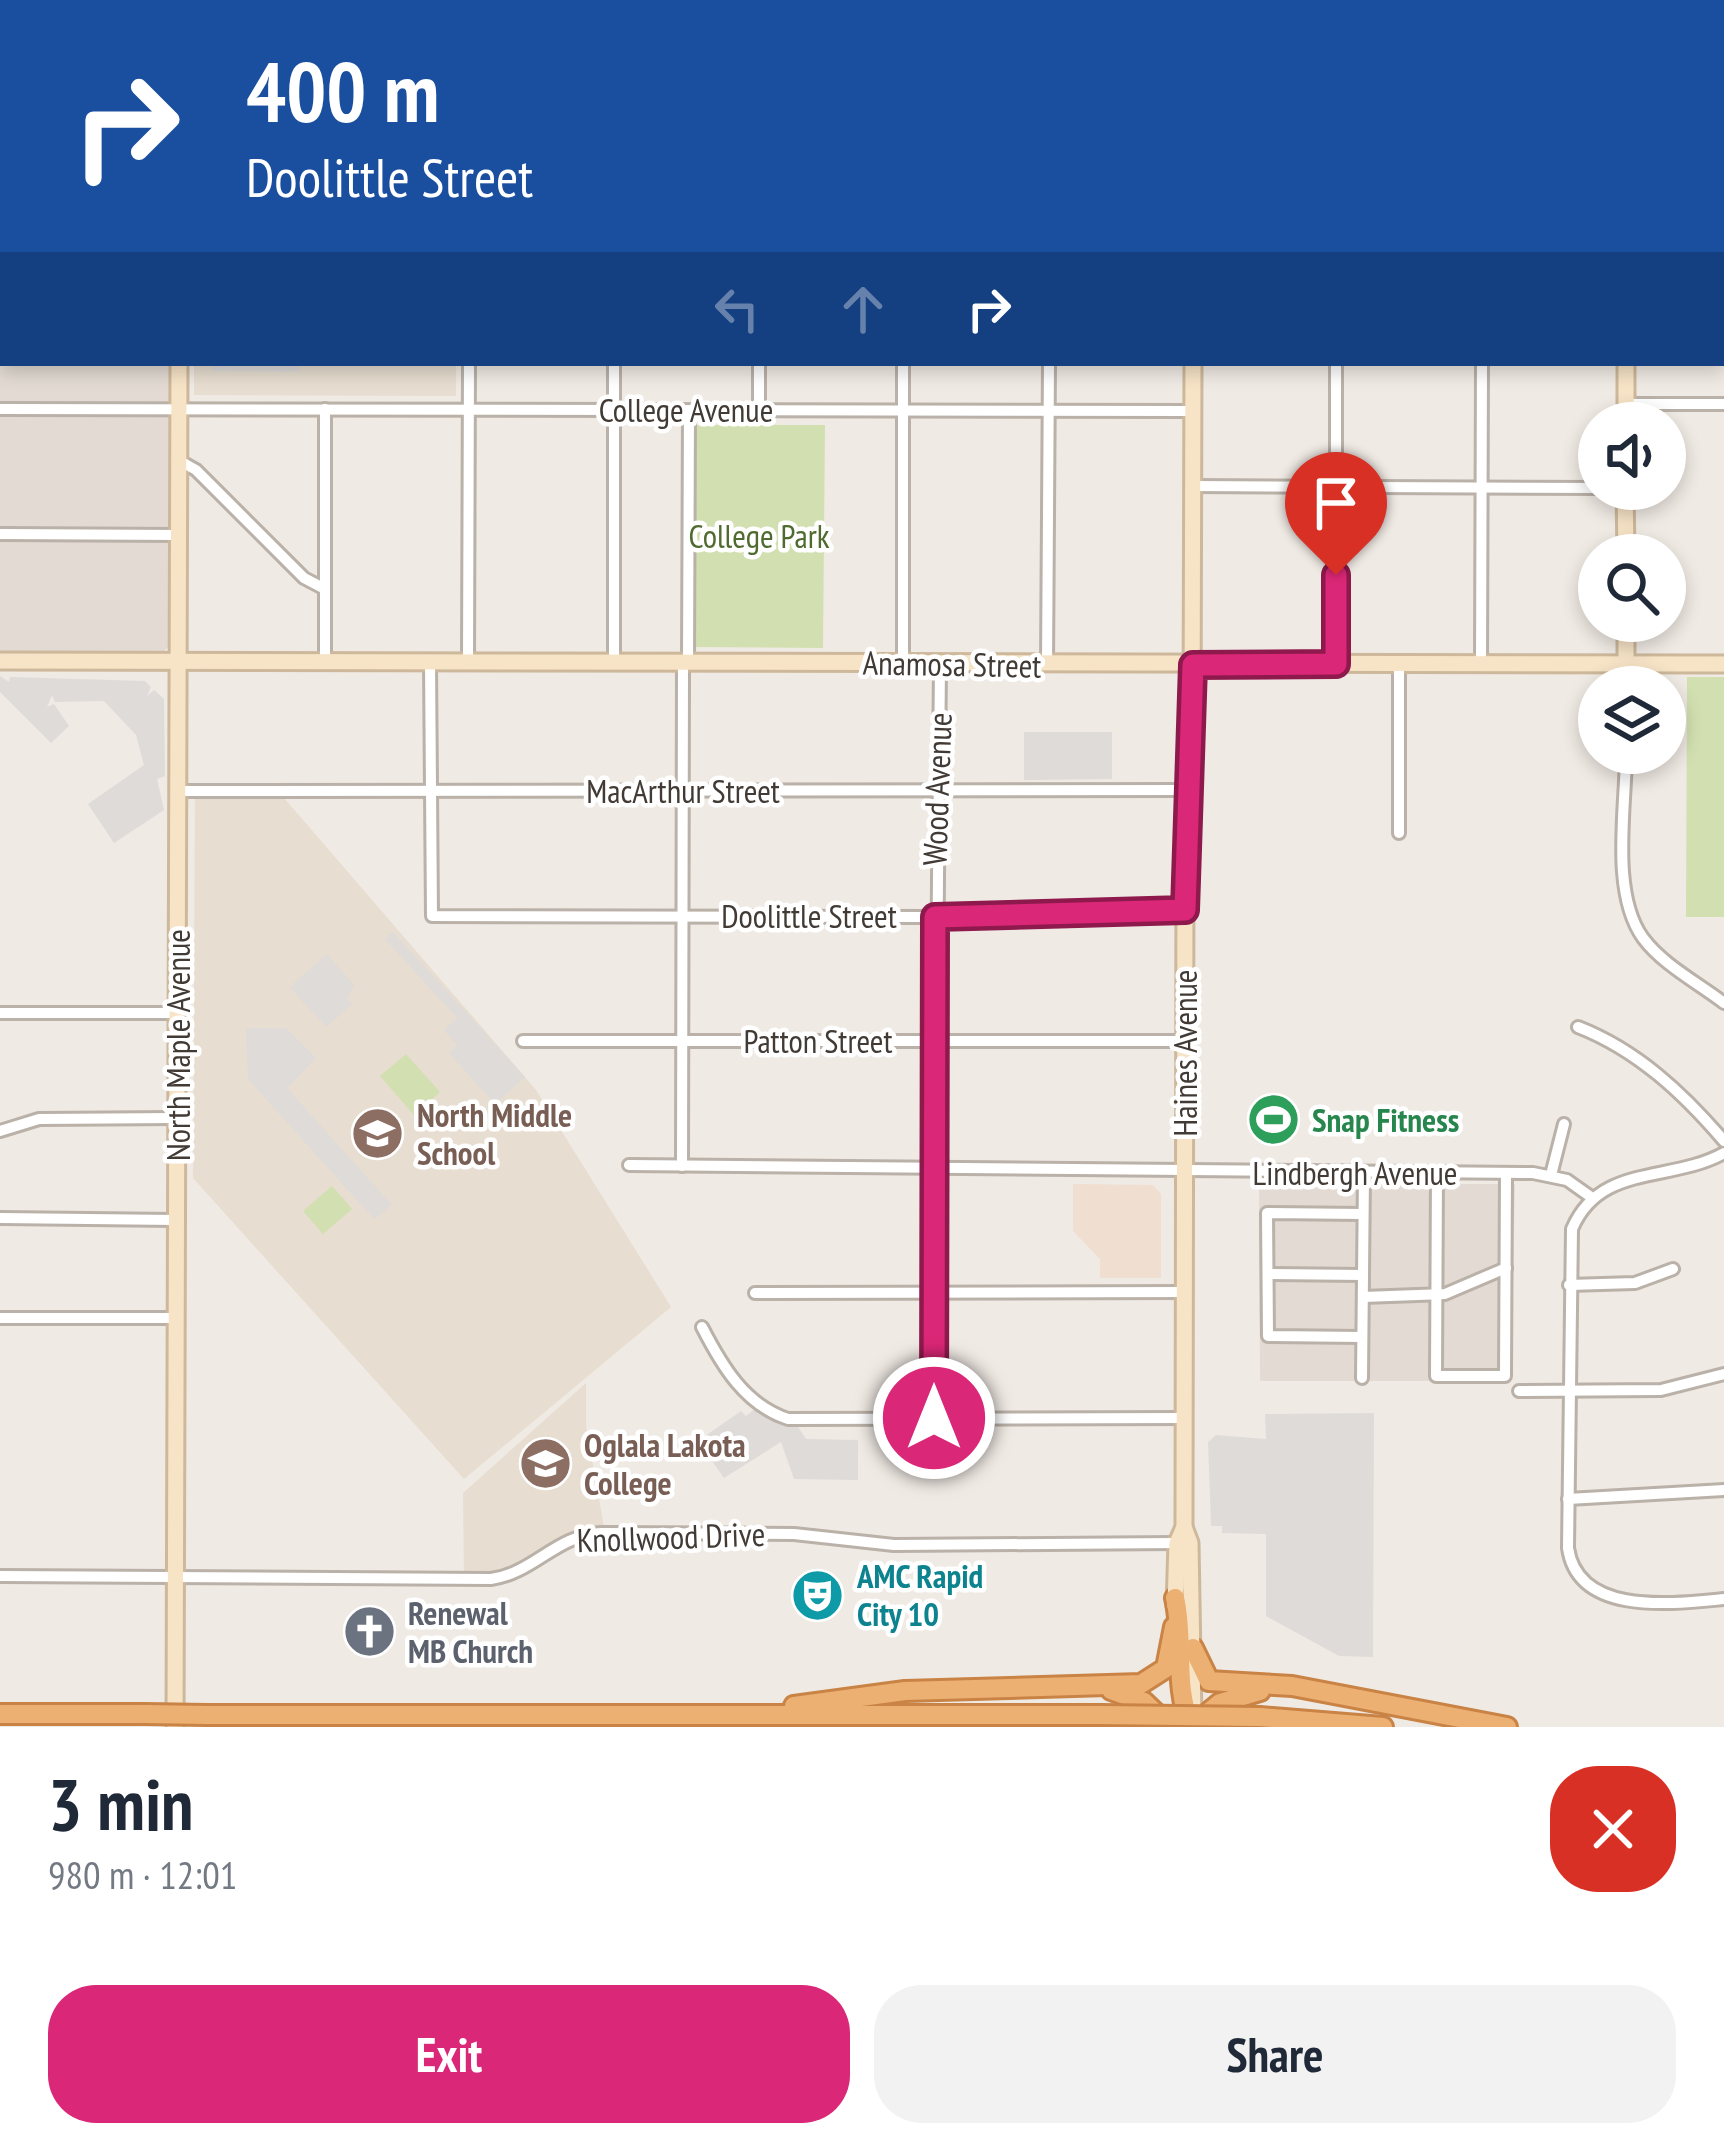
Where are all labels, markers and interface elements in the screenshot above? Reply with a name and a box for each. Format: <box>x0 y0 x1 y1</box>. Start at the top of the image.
text: 400 m <box>246 36 439 145</box>
icon: right <box>48 48 204 204</box>
text: Doolittle Street <box>246 142 533 212</box>
icon: left <box>704 276 770 342</box>
icon: ahead <box>830 276 896 342</box>
icon: right <box>956 276 1022 342</box>
street label: College Avenue <box>599 388 773 431</box>
map controls <box>1578 402 1686 774</box>
button: sound <box>1578 402 1686 510</box>
pin <box>1285 452 1387 575</box>
icon: arrive <box>1303 470 1369 536</box>
park label: College Park <box>688 514 830 557</box>
button: search <box>1578 534 1686 642</box>
street label: Anamosa Street <box>862 640 1042 687</box>
button: layers <box>1578 666 1686 774</box>
street label: Wood Avenue <box>912 712 961 866</box>
street label: MacArthur Street <box>586 769 780 812</box>
street label: Doolittle Street <box>721 894 897 937</box>
street label: North Maple Avenue <box>156 929 199 1161</box>
street label: Haines Avenue <box>1163 970 1206 1136</box>
street label: Patton Street <box>743 1019 893 1062</box>
sports icon: Snap Fitness <box>1245 1092 1301 1148</box>
place label: North Middle School <box>417 1093 572 1174</box>
place label: Snap Fitness <box>1312 1098 1459 1141</box>
school or university icon: North Middle School <box>350 1106 406 1162</box>
street label: Lindbergh Avenue <box>1253 1151 1457 1194</box>
position arrow <box>871 1355 997 1481</box>
place label: Oglala Lakota College <box>584 1423 746 1504</box>
school or university icon: Oglala Lakota College <box>517 1436 573 1492</box>
street label: Knollwood Drive <box>576 1512 766 1561</box>
place label: AMC Rapid City 10 <box>856 1554 983 1635</box>
theatre icon: AMC Rapid City 10 <box>790 1567 846 1623</box>
place label: Renewal MB Church <box>408 1591 533 1672</box>
church icon: Renewal MB Church <box>341 1604 397 1660</box>
text: 3 min <box>48 1757 193 1850</box>
button: close <box>1550 1766 1676 1892</box>
text: 980 m · 12:01 <box>48 1849 237 1900</box>
button: Exit <box>48 1985 850 2123</box>
button: Share <box>874 1985 1676 2123</box>

